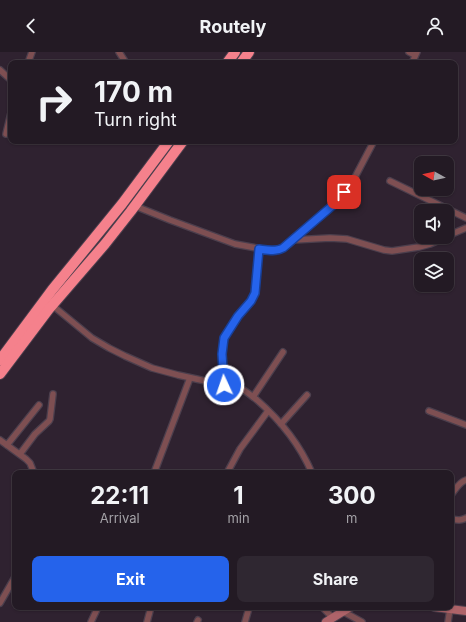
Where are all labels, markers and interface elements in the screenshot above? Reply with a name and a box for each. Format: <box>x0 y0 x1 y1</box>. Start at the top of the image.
icon: back <box>20 15 42 37</box>
icon: person <box>424 15 446 37</box>
text: Routely <box>200 16 266 37</box>
text: 170 m <box>94 75 173 109</box>
icon: right <box>28 76 80 128</box>
text: Turn right <box>94 109 177 130</box>
north arrow <box>414 156 454 196</box>
map controls <box>414 156 454 292</box>
pin <box>327 175 361 209</box>
icon: arrive <box>333 181 355 203</box>
button: sound <box>414 204 454 244</box>
button: layers <box>414 252 454 292</box>
position arrow <box>203 364 245 406</box>
text: 22:11 <box>90 481 149 510</box>
text: 1 <box>233 481 244 510</box>
text: 300 <box>328 481 376 510</box>
text: Arrival <box>100 510 140 526</box>
text: min <box>227 510 250 526</box>
text: m <box>346 510 358 526</box>
button: Exit <box>32 556 229 602</box>
button: Share <box>237 556 434 602</box>

